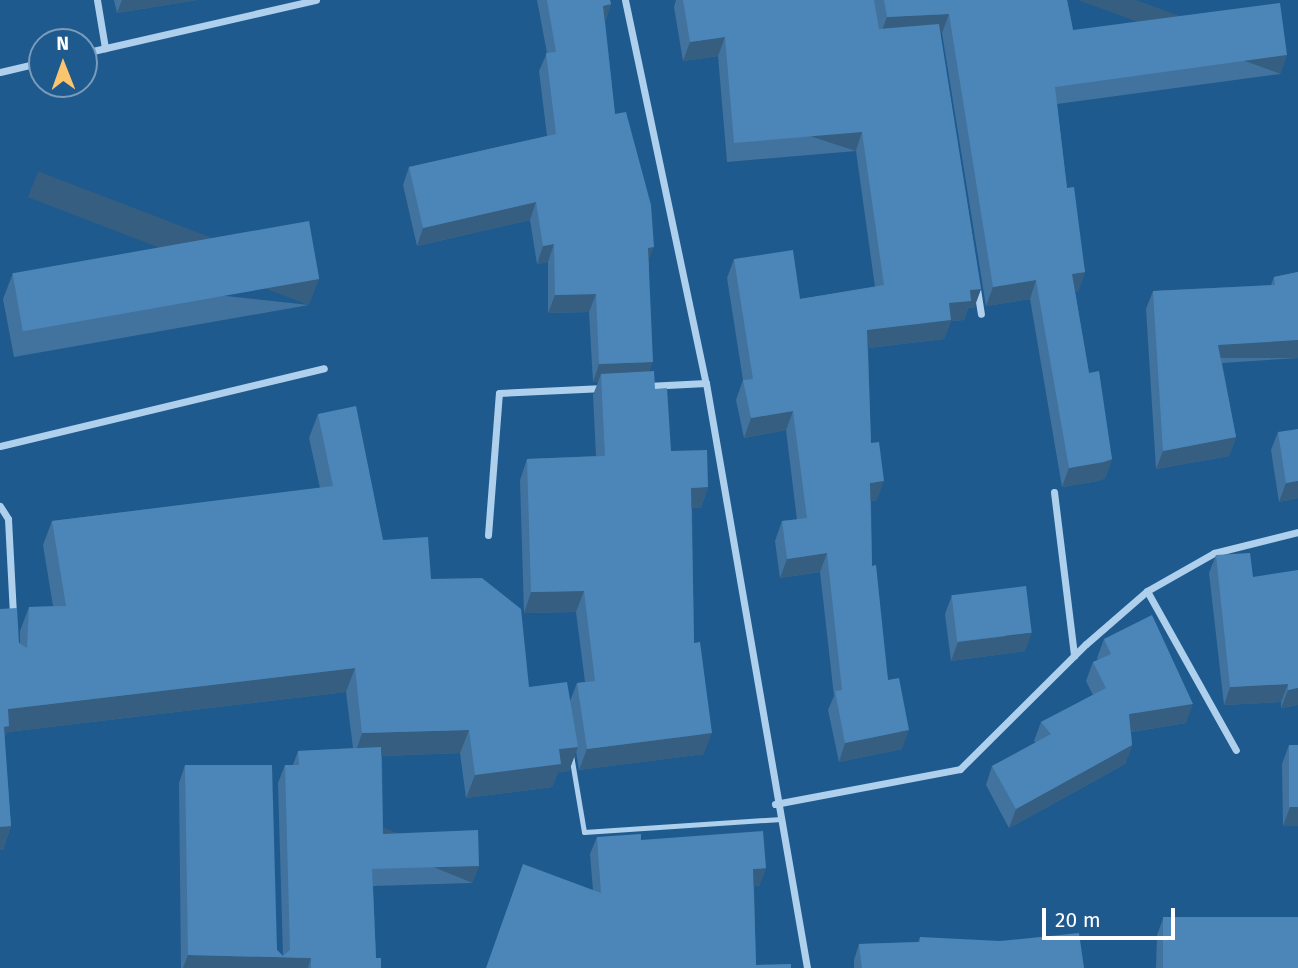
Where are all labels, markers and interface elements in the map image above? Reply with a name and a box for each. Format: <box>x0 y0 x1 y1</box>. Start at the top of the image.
north arrow <box>28 28 98 98</box>
text: N <box>56 32 69 55</box>
scale bar <box>1046 894 1179 938</box>
text: 20 m <box>1055 907 1101 933</box>

